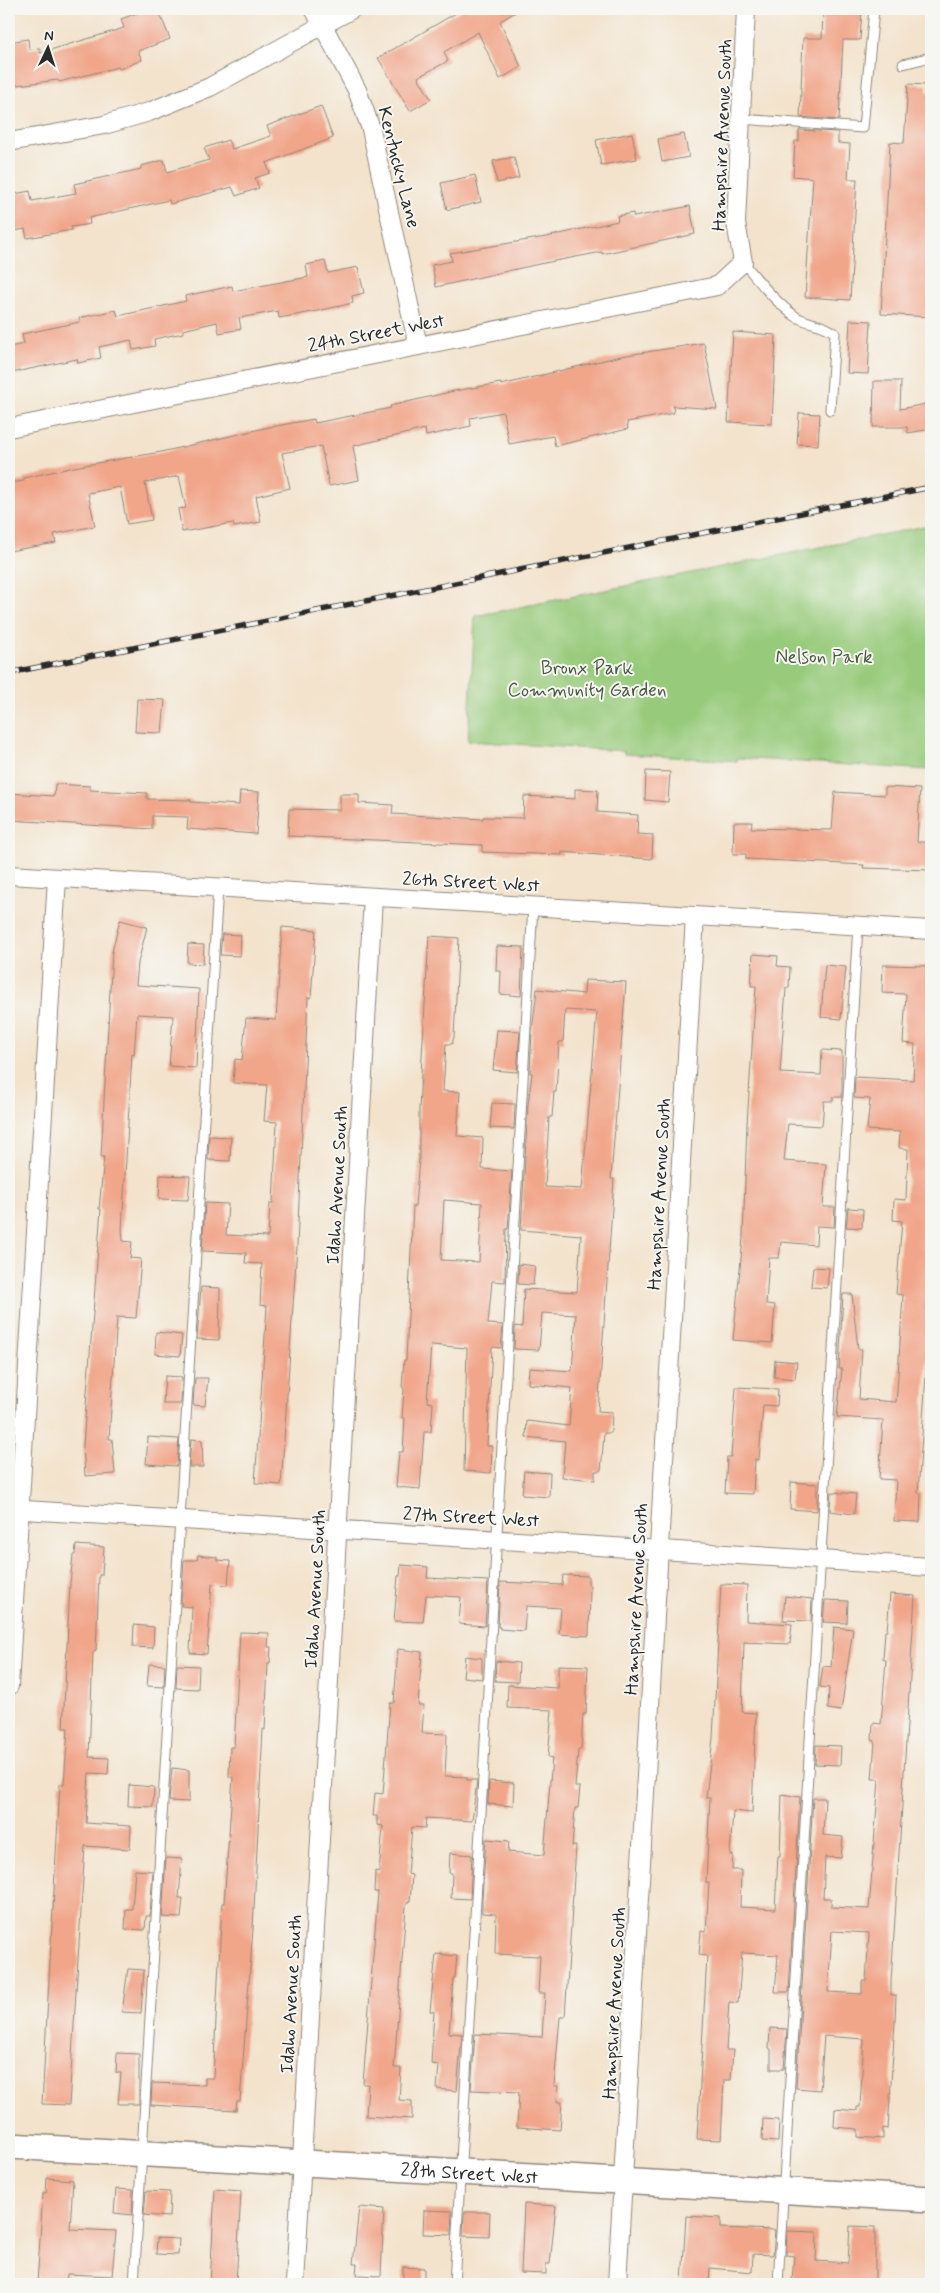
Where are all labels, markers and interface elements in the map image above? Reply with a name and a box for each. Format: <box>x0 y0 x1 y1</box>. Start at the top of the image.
north arrow <box>22 22 72 72</box>
text: N <box>44 27 54 45</box>
street label: Hampshire Avenue South <box>707 38 738 232</box>
street label: Kentucky Lane <box>371 104 426 231</box>
street label: 24th Street West <box>306 308 447 359</box>
park label: Nelson Park <box>775 645 873 670</box>
park label: Bronx Park Community Garden <box>508 656 667 703</box>
street label: 26th Street West <box>402 866 540 899</box>
street label: Hampshire Avenue South <box>642 1097 677 1291</box>
street label: Idaho Avenue South <box>321 1105 354 1265</box>
street label: 27th Street West <box>402 1501 540 1534</box>
street label: Hampshire Avenue South <box>619 1502 654 1696</box>
street label: Idaho Avenue South <box>299 1509 332 1669</box>
street label: Hampshire Avenue South <box>597 1906 632 2100</box>
street label: Idaho Avenue South <box>275 1914 308 2074</box>
street label: 28th Street West <box>400 2158 539 2190</box>

